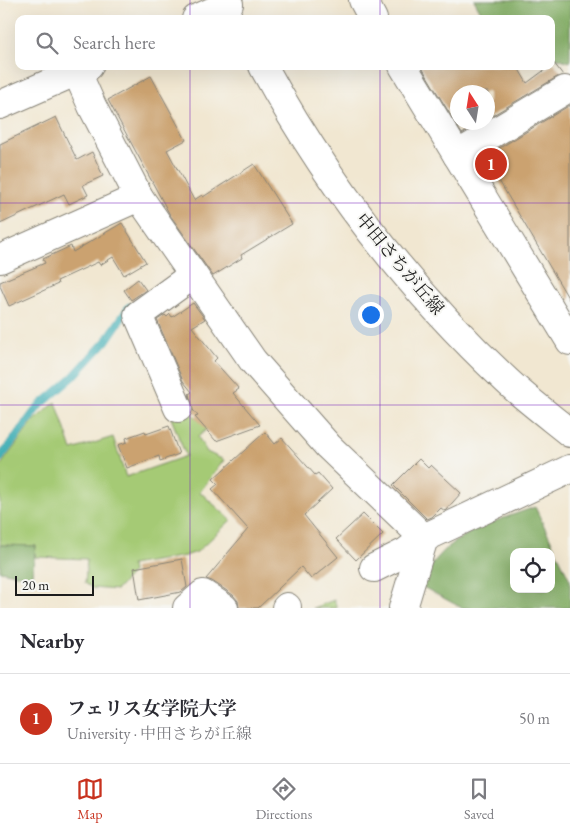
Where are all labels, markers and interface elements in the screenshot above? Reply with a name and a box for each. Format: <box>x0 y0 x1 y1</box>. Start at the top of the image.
search box <box>15 15 555 70</box>
icon: search <box>33 29 61 57</box>
text: Search here <box>73 30 155 55</box>
north arrow <box>450 85 495 130</box>
pin: 1 <box>475 145 507 183</box>
street label: 中田さちが丘線 <box>351 208 450 319</box>
your location <box>358 302 384 328</box>
map controls <box>510 548 555 593</box>
button: locate <box>510 548 555 593</box>
scale bar <box>15 573 94 596</box>
text: 20 m <box>22 576 49 594</box>
text: Nearby <box>20 627 84 654</box>
text: フェリス女学院大学 <box>67 696 237 721</box>
text: 1 <box>32 708 40 729</box>
text: 50 m <box>519 708 550 729</box>
text: University · 中田さちが丘線 <box>67 723 252 744</box>
tab: Map <box>76 775 104 823</box>
tab: Directions <box>256 775 312 823</box>
tab: Saved <box>464 775 494 823</box>

